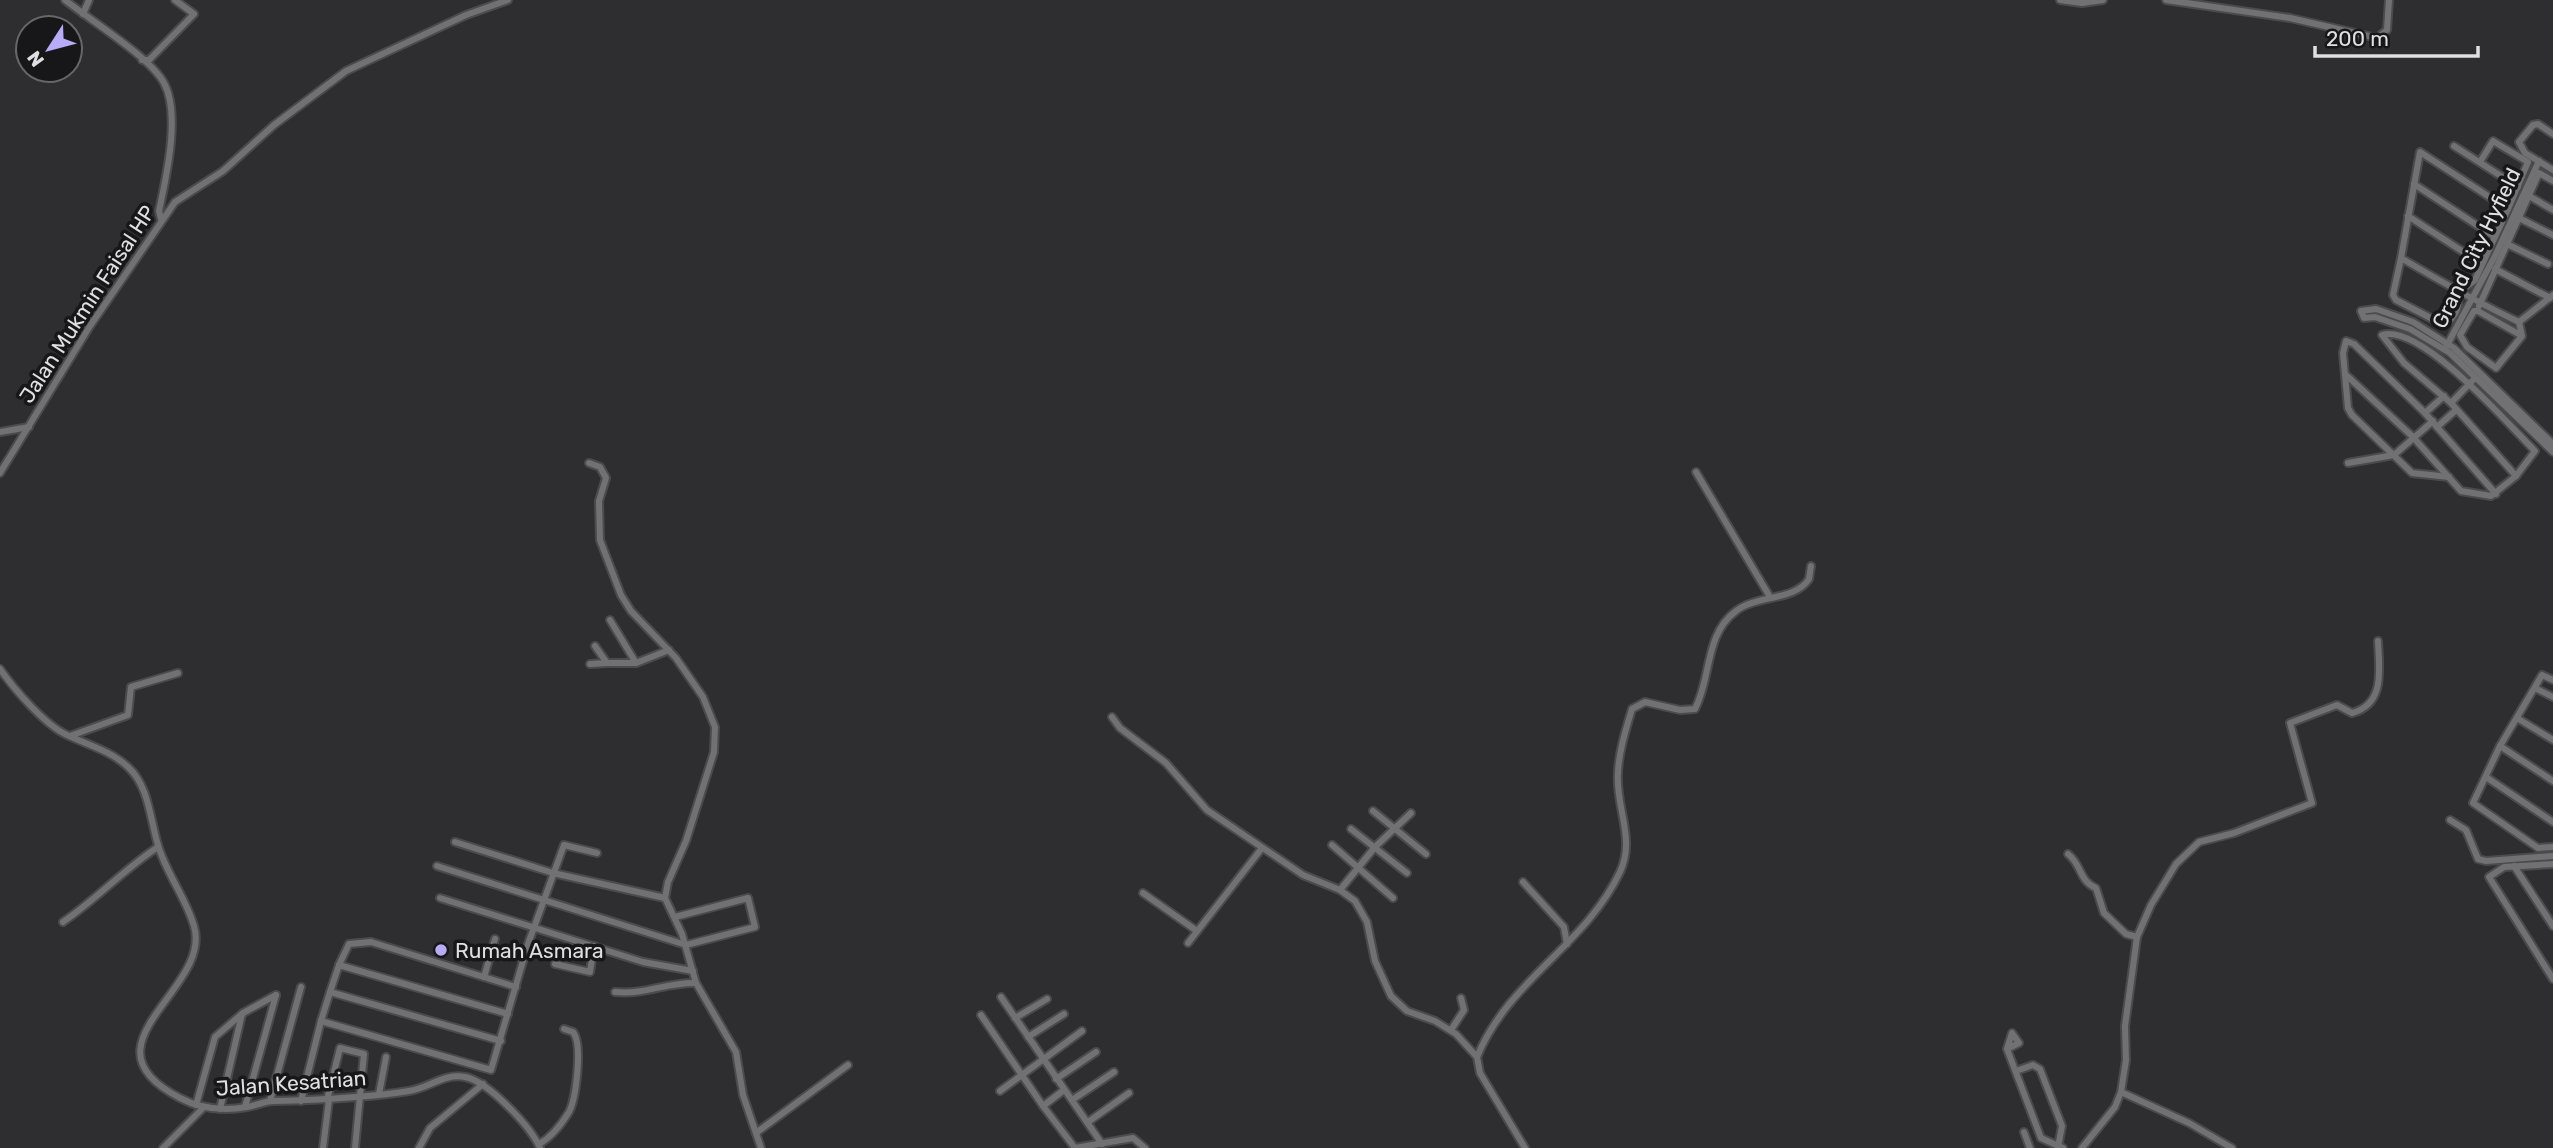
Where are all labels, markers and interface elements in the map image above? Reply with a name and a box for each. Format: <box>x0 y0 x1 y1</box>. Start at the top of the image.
north arrow <box>14 14 84 84</box>
scale bar <box>2315 14 2478 58</box>
text: 200 m <box>2326 26 2389 51</box>
text: N <box>22 46 49 71</box>
street label: Grand City Hyfield <box>2426 164 2526 332</box>
street label: Jalan Mukmin Faisal HP <box>14 201 160 407</box>
place label: Rumah Asmara <box>455 938 603 963</box>
marker: Rumah Asmara <box>433 942 449 958</box>
street label: Jalan Kesatrian <box>215 1065 367 1101</box>

